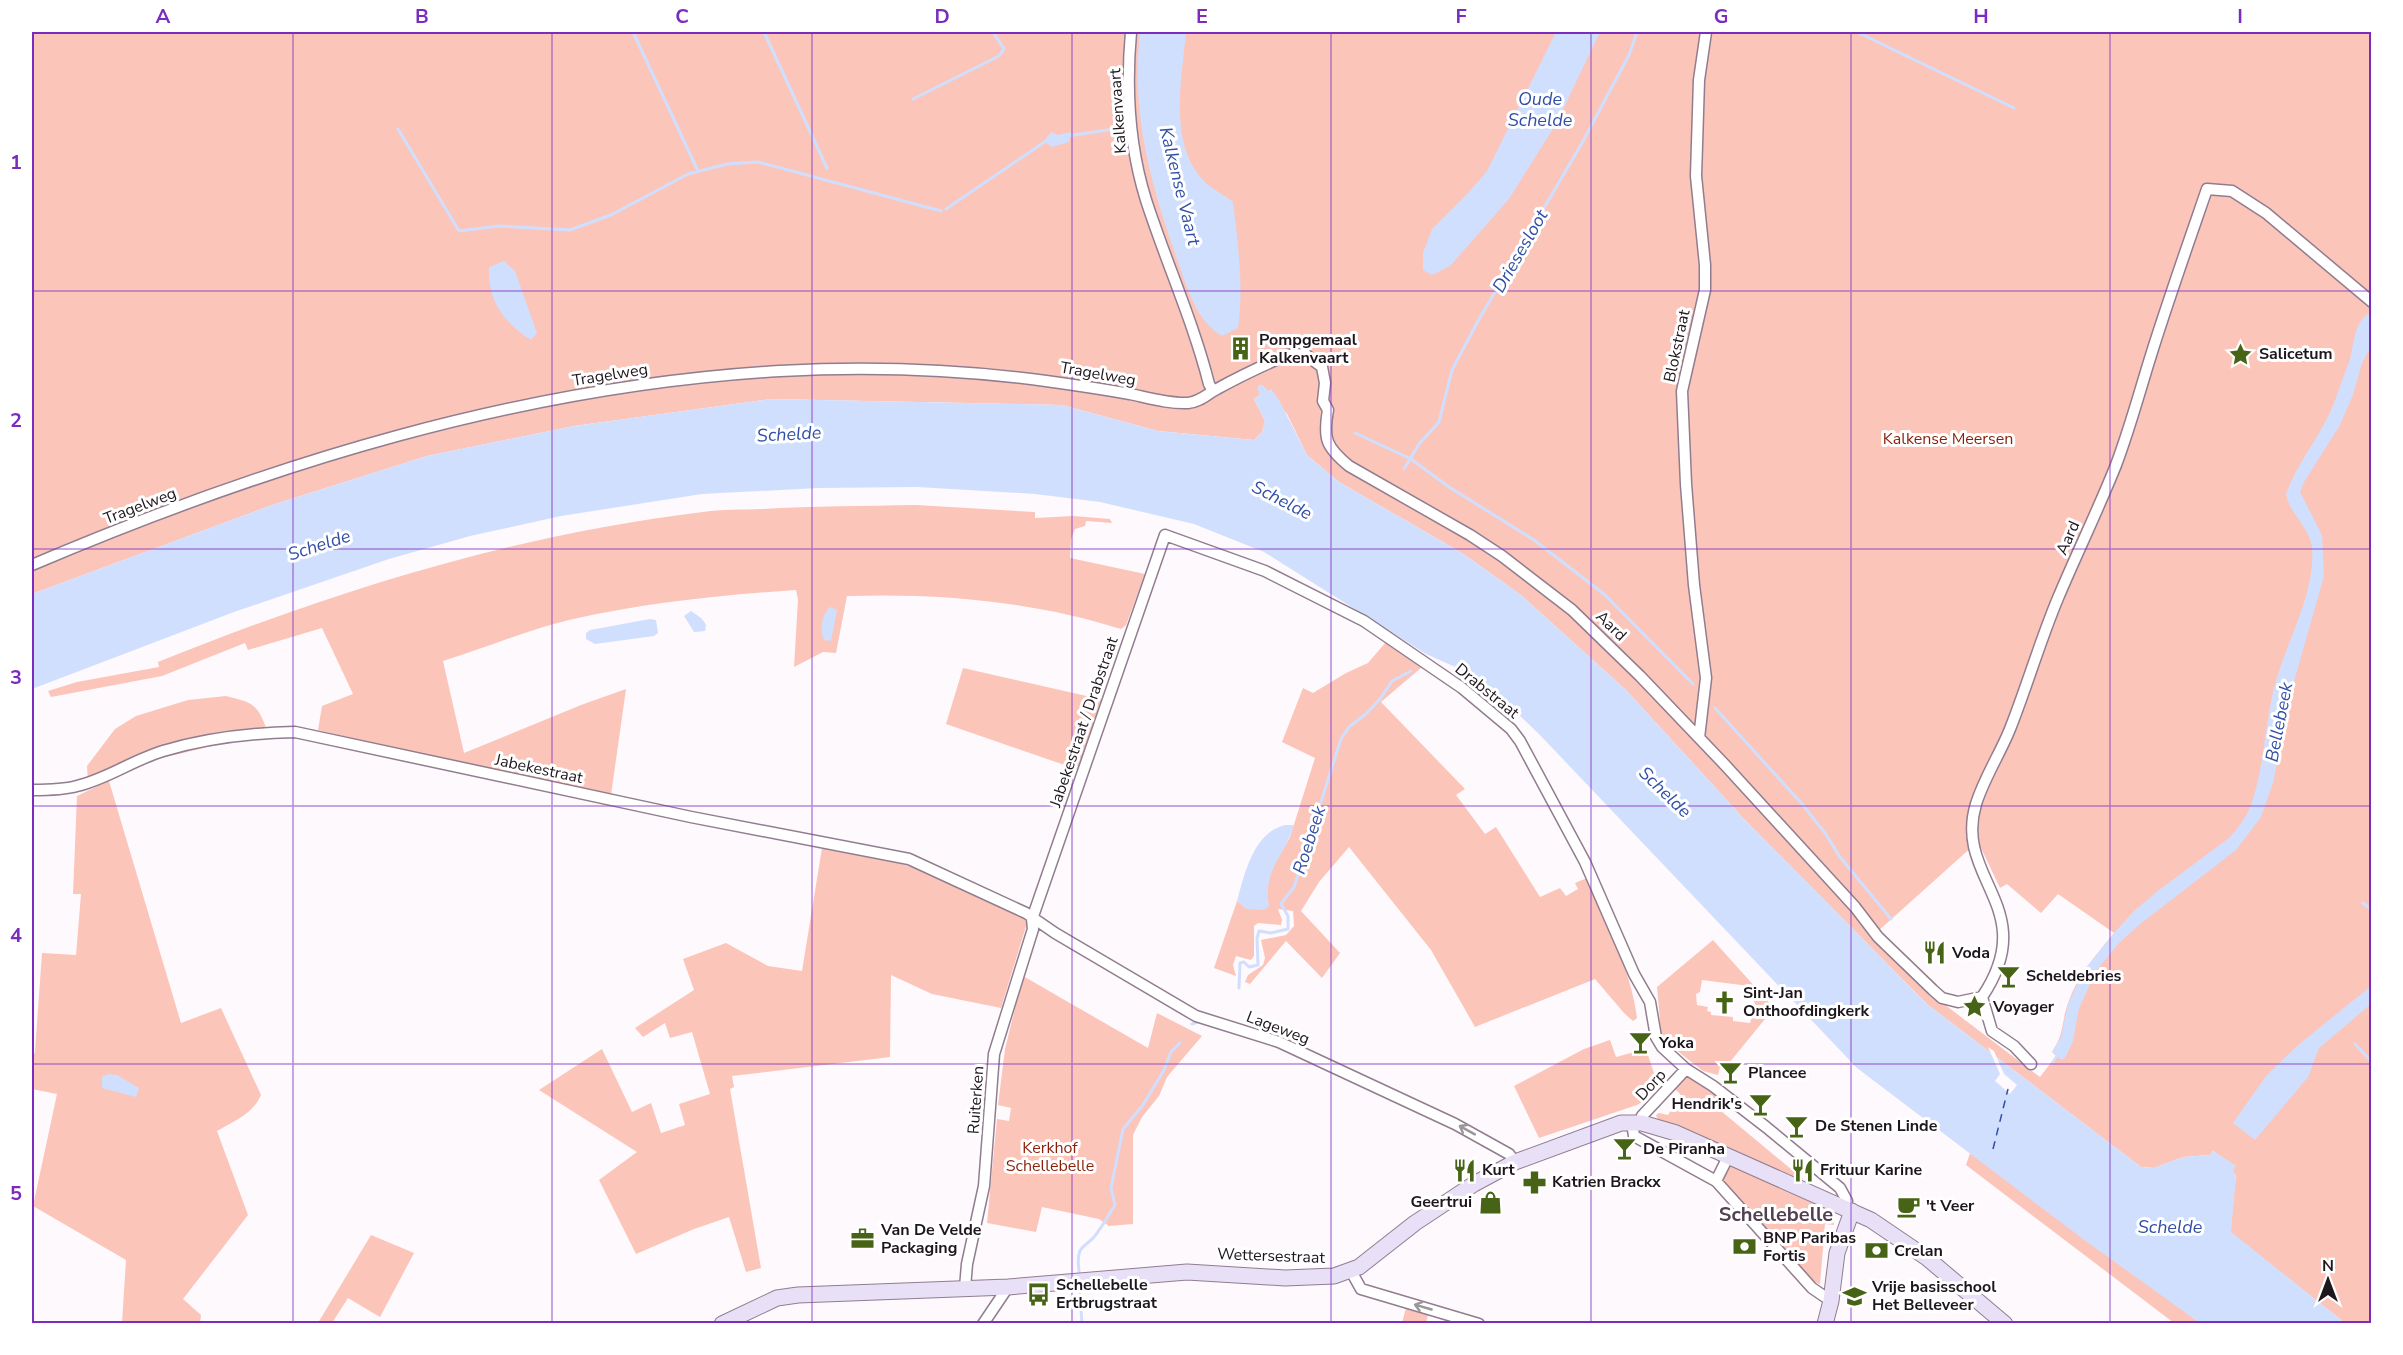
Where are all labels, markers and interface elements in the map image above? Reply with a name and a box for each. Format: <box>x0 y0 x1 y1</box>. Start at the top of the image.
text: A <box>156 3 171 30</box>
text: B <box>415 3 429 30</box>
text: C <box>675 3 689 30</box>
text: D <box>934 3 950 30</box>
text: E <box>1196 3 1208 30</box>
text: F <box>1455 3 1467 30</box>
text: G <box>1714 3 1728 30</box>
text: H <box>1973 3 1989 30</box>
text: I <box>2237 3 2243 30</box>
street label: Kalkenvaart <box>1104 67 1132 154</box>
water label: Oude Schelde <box>1508 87 1573 132</box>
water label: Kalkense Vaart <box>1154 124 1206 248</box>
text: 1 <box>10 149 22 176</box>
water label: Driesesloot <box>1487 205 1554 297</box>
street label: Blokstraat <box>1659 307 1695 384</box>
place label: Pompgemaal Kalkenvaart <box>1259 329 1357 369</box>
building icon: Pompgemaal Kalkenvaart <box>1228 336 1254 362</box>
place icon: Salicetum <box>2228 341 2254 367</box>
place label: Salicetum <box>2259 343 2333 365</box>
street label: Tragelweg <box>1059 357 1137 391</box>
street label: Tragelweg <box>571 358 649 392</box>
text: 2 <box>10 407 22 434</box>
water label: Schelde <box>756 420 822 448</box>
park label: Kalkense Meersen <box>1883 428 2013 450</box>
water label: Schelde <box>1248 475 1317 526</box>
street label: Tragelweg <box>100 482 180 530</box>
street label: Aard <box>2051 517 2085 559</box>
water label: Schelde <box>285 523 354 566</box>
street label: Aard <box>1591 606 1631 646</box>
street label: Jabekestraat / Drabstraat <box>1044 634 1124 811</box>
street label: Drabstraat <box>1450 658 1524 724</box>
text: 3 <box>10 664 22 691</box>
water label: Bellebeek <box>2260 679 2299 764</box>
street label: Jabekestraat <box>492 749 585 789</box>
water label: Schelde <box>1633 761 1697 823</box>
water label: Roebeek <box>1287 802 1332 877</box>
text: 4 <box>10 922 22 949</box>
restaurant icon: Voda <box>1921 940 1947 966</box>
place label: Voda <box>1951 942 1990 964</box>
bar icon: Scheldebries <box>1995 963 2021 989</box>
place label: Scheldebries <box>2026 965 2122 987</box>
place label: Sint-Jan Onthoofdingkerk <box>1743 982 1869 1022</box>
church icon: Sint-Jan Onthoofdingkerk <box>1712 989 1738 1015</box>
place icon: Voyager <box>1962 994 1988 1020</box>
place label: Voyager <box>1992 996 2055 1018</box>
street label: Lageweg <box>1243 1006 1313 1050</box>
bar icon: Yoka <box>1628 1030 1654 1056</box>
place label: Yoka <box>1658 1032 1694 1054</box>
bar icon: Plancee <box>1717 1060 1743 1086</box>
place label: Plancee <box>1748 1062 1807 1084</box>
street label: Dorp <box>1631 1064 1671 1106</box>
street label: Ruiterken <box>963 1065 989 1135</box>
bar icon: Hendrik's <box>1747 1091 1773 1117</box>
place label: Hendrik's <box>1671 1093 1742 1115</box>
bar icon: De Stenen Linde <box>1784 1113 1810 1139</box>
place label: De Stenen Linde <box>1815 1115 1938 1137</box>
one-way arrow <box>1458 1124 1476 1135</box>
bar icon: De Piranha <box>1612 1136 1638 1162</box>
park label: Kerkhof Schellebelle <box>1006 1137 1094 1177</box>
place label: De Piranha <box>1643 1138 1725 1160</box>
restaurant icon: Kurt <box>1451 1157 1477 1183</box>
restaurant icon: Frituur Karine <box>1789 1157 1815 1183</box>
place label: Kurt <box>1482 1159 1515 1181</box>
place label: Frituur Karine <box>1820 1159 1923 1181</box>
pharmacy icon: Katrien Brackx <box>1521 1169 1547 1195</box>
place label: Katrien Brackx <box>1552 1171 1661 1193</box>
text: 5 <box>10 1180 22 1207</box>
shop icon: Geertrui <box>1477 1189 1503 1215</box>
place label: Geertrui <box>1410 1191 1472 1213</box>
cafe icon: 't Veer <box>1895 1193 1921 1219</box>
place label: 't Veer <box>1926 1195 1975 1217</box>
district label: Schellebelle <box>1719 1201 1833 1228</box>
water label: Schelde <box>2138 1215 2203 1239</box>
place label: Van De Velde Packaging <box>880 1219 982 1259</box>
office icon: Van De Velde Packaging <box>850 1226 876 1252</box>
place label: BNP Paribas Fortis <box>1763 1227 1856 1267</box>
bank icon: BNP Paribas Fortis <box>1732 1234 1758 1260</box>
bank icon: Crelan <box>1863 1238 1889 1264</box>
place label: Crelan <box>1894 1240 1943 1262</box>
street label: Wettersestraat <box>1217 1243 1326 1269</box>
north arrow <box>2298 1250 2358 1310</box>
text: N <box>2322 1255 2334 1277</box>
place label: Schellebelle Ertbrugstraat <box>1056 1274 1158 1314</box>
place label: Vrije basisschool Het Belleveer <box>1871 1276 1996 1316</box>
bus stop icon: Schellebelle Ertbrugstraat <box>1025 1281 1051 1307</box>
school or university icon: Vrije basisschool Het Belleveer <box>1841 1283 1867 1309</box>
one-way arrow <box>1414 1301 1433 1312</box>

